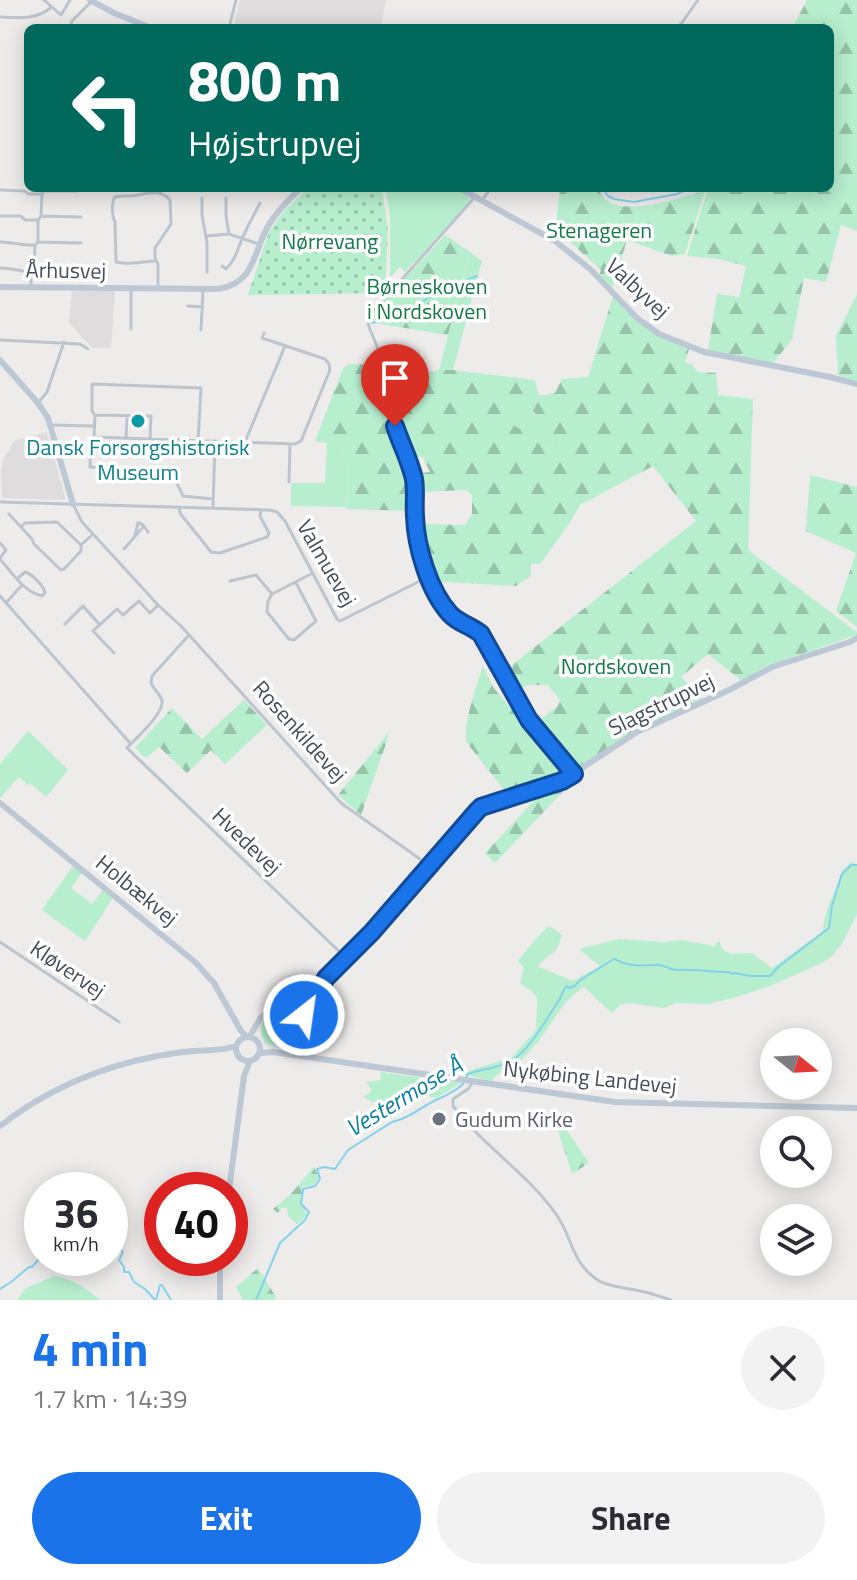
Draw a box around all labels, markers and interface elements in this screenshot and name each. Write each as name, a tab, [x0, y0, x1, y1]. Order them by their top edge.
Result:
text: 800 m	[188, 38, 341, 123]
icon: left	[56, 56, 160, 160]
text: Højstrupvej	[188, 115, 362, 170]
park label: Stenageren	[546, 213, 652, 247]
park label: Nørrevang	[282, 224, 378, 258]
street label: Valbyvej	[598, 249, 678, 327]
street label: Århusvej	[25, 252, 107, 288]
park label: Børneskoven i Nordskoven	[367, 269, 487, 328]
pin	[361, 344, 429, 426]
icon: arrive	[373, 356, 417, 400]
marker: Dansk Forsorgshistorisk Museum	[129, 412, 147, 430]
place label: Dansk Forsorgshistorisk Museum	[26, 430, 250, 489]
street label: Valmuevej	[288, 513, 366, 613]
park label: Nordskoven	[561, 649, 671, 683]
street label: Slagstrupvej	[602, 664, 720, 744]
street label: Rosenkildevej	[245, 672, 355, 790]
street label: Hvedevej	[205, 799, 289, 883]
street label: Holbækvej	[88, 846, 186, 934]
street label: Kløvervej	[23, 931, 113, 1007]
position arrow	[262, 973, 346, 1057]
north arrow	[760, 1028, 832, 1100]
map controls	[760, 1028, 832, 1276]
water label: Vestermose Å	[338, 1047, 469, 1145]
street label: Nykøbing Landevej	[502, 1051, 678, 1103]
place label: Gudum Kirke	[455, 1102, 573, 1136]
marker: Gudum Kirke	[430, 1110, 448, 1128]
button: search	[760, 1116, 832, 1188]
speed limit sign: 40	[144, 1172, 248, 1276]
text: 36	[54, 1183, 98, 1244]
button: layers	[760, 1204, 832, 1276]
text: km/h	[53, 1228, 99, 1259]
text: 4 min	[32, 1312, 149, 1385]
button: close	[741, 1326, 825, 1410]
text: 1.7 km · 14:39	[32, 1379, 188, 1418]
button: Exit	[32, 1472, 421, 1564]
button: Share	[437, 1472, 825, 1564]

